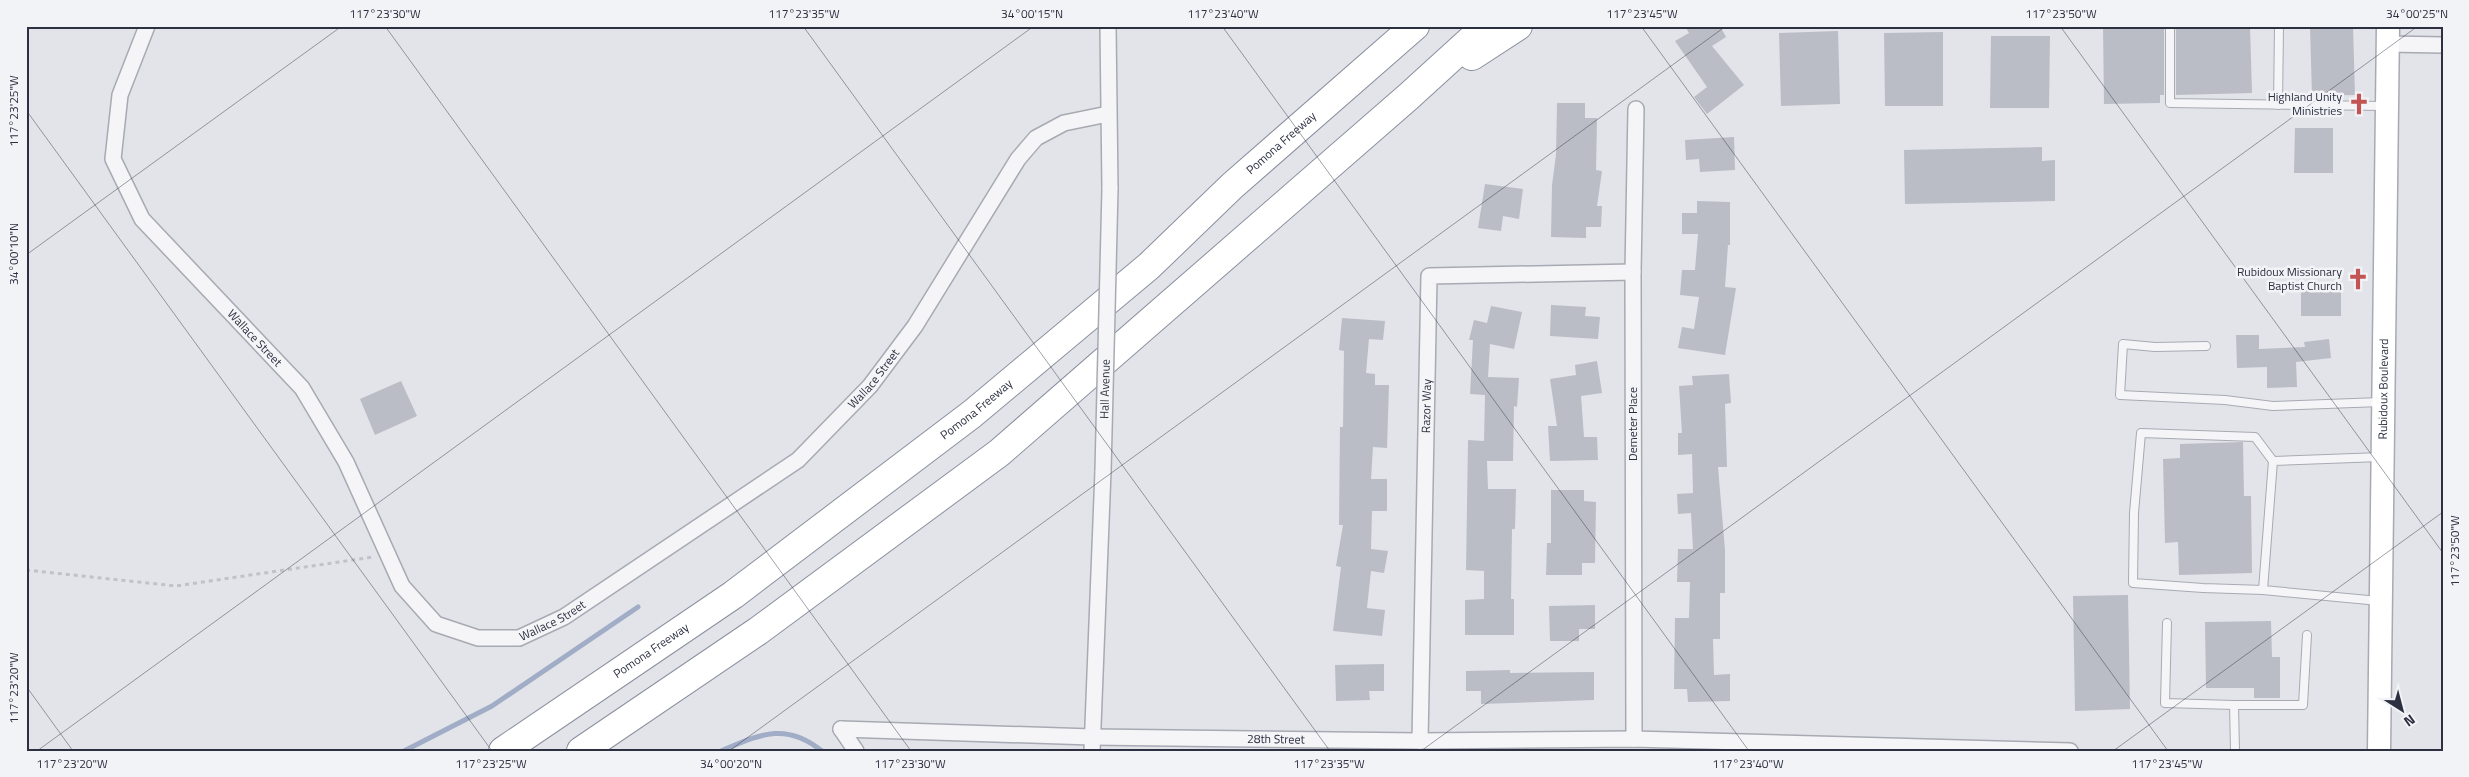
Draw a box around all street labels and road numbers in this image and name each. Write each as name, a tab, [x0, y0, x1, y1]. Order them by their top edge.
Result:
street label: Pomona Freeway	[1241, 106, 1320, 179]
street label: Wallace Street	[223, 305, 288, 371]
street label: Rubidoux Boulevard	[2373, 339, 2393, 440]
street label: Wallace Street	[843, 344, 904, 413]
street label: Hall Avenue	[1094, 359, 1115, 419]
street label: Pomona Freeway	[936, 374, 1016, 444]
street label: Razor Way	[1416, 379, 1436, 433]
street label: Demeter Place	[1623, 387, 1642, 461]
street label: Wallace Street	[516, 595, 590, 646]
street label: Pomona Freeway	[609, 617, 693, 683]
street label: 28th Street	[1247, 729, 1306, 749]

